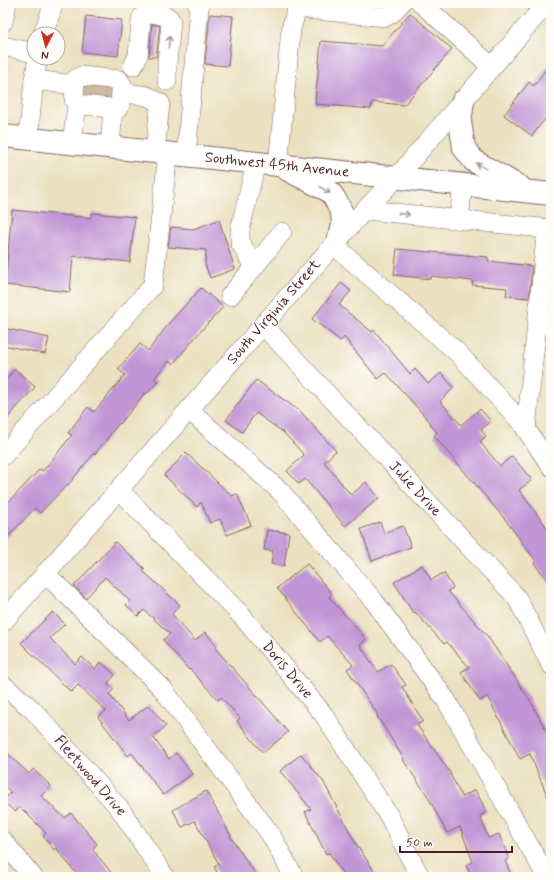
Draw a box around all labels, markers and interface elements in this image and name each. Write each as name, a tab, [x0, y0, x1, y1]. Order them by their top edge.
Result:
north arrow	[26, 26, 66, 66]
one-way arrow	[165, 36, 173, 49]
text: N	[41, 48, 49, 62]
street label: Southwest 45th Avenue	[204, 147, 350, 183]
one-way arrow	[475, 161, 487, 169]
one-way arrow	[319, 186, 330, 194]
one-way arrow	[397, 210, 410, 217]
street label: South Virginia Street	[223, 255, 326, 369]
street label: Julie Drive	[384, 457, 446, 521]
street label: Doris Drive	[257, 637, 317, 703]
street label: Fleetwood Drive	[49, 731, 131, 821]
scale bar	[400, 828, 512, 854]
text: 50 m	[406, 835, 433, 851]

